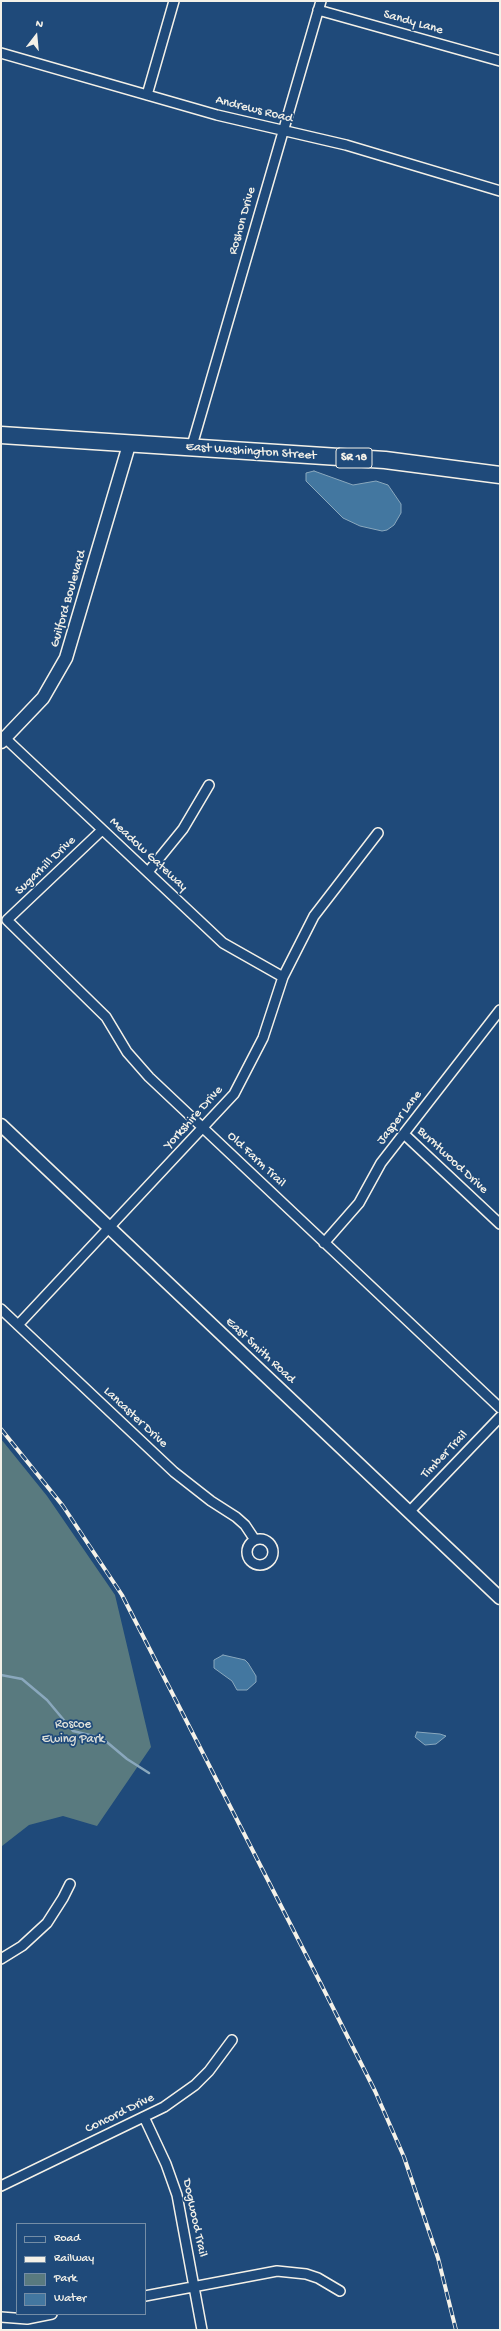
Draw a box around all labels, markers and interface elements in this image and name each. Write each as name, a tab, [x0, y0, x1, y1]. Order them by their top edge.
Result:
street label: Sandy Lane	[381, 7, 445, 39]
north arrow	[16, 16, 56, 56]
text: N	[34, 18, 44, 31]
street label: Andrews Road	[214, 93, 294, 127]
street label: Roshon Drive	[226, 185, 260, 257]
street label: East Washington Street	[185, 440, 317, 464]
road number: SR 18	[336, 448, 372, 468]
street label: Guilford Boulevard	[48, 549, 90, 649]
street label: Meadow Gateway	[106, 815, 190, 895]
street label: Sugarhill Drive	[12, 833, 80, 899]
street label: Yorkshire Drive	[161, 1083, 227, 1153]
street label: Jasper Lane	[374, 1088, 426, 1148]
street label: Burntwood Drive	[413, 1124, 491, 1198]
street label: Old Farm Trail	[223, 1129, 289, 1191]
street label: East Smith Road	[222, 1314, 298, 1388]
street label: Lancaster Drive	[99, 1384, 171, 1452]
street label: Timber Trail	[418, 1428, 472, 1482]
park label: Roscoe Ewing Park	[42, 1717, 104, 1748]
street label: Concord Drive	[83, 2091, 157, 2137]
street label: Dogwood Trail	[178, 2178, 210, 2258]
legend	[16, 2223, 146, 2315]
text: Road	[54, 2232, 80, 2246]
text: Railway	[54, 2252, 94, 2266]
text: Park	[54, 2272, 77, 2286]
text: Water	[54, 2292, 86, 2306]

